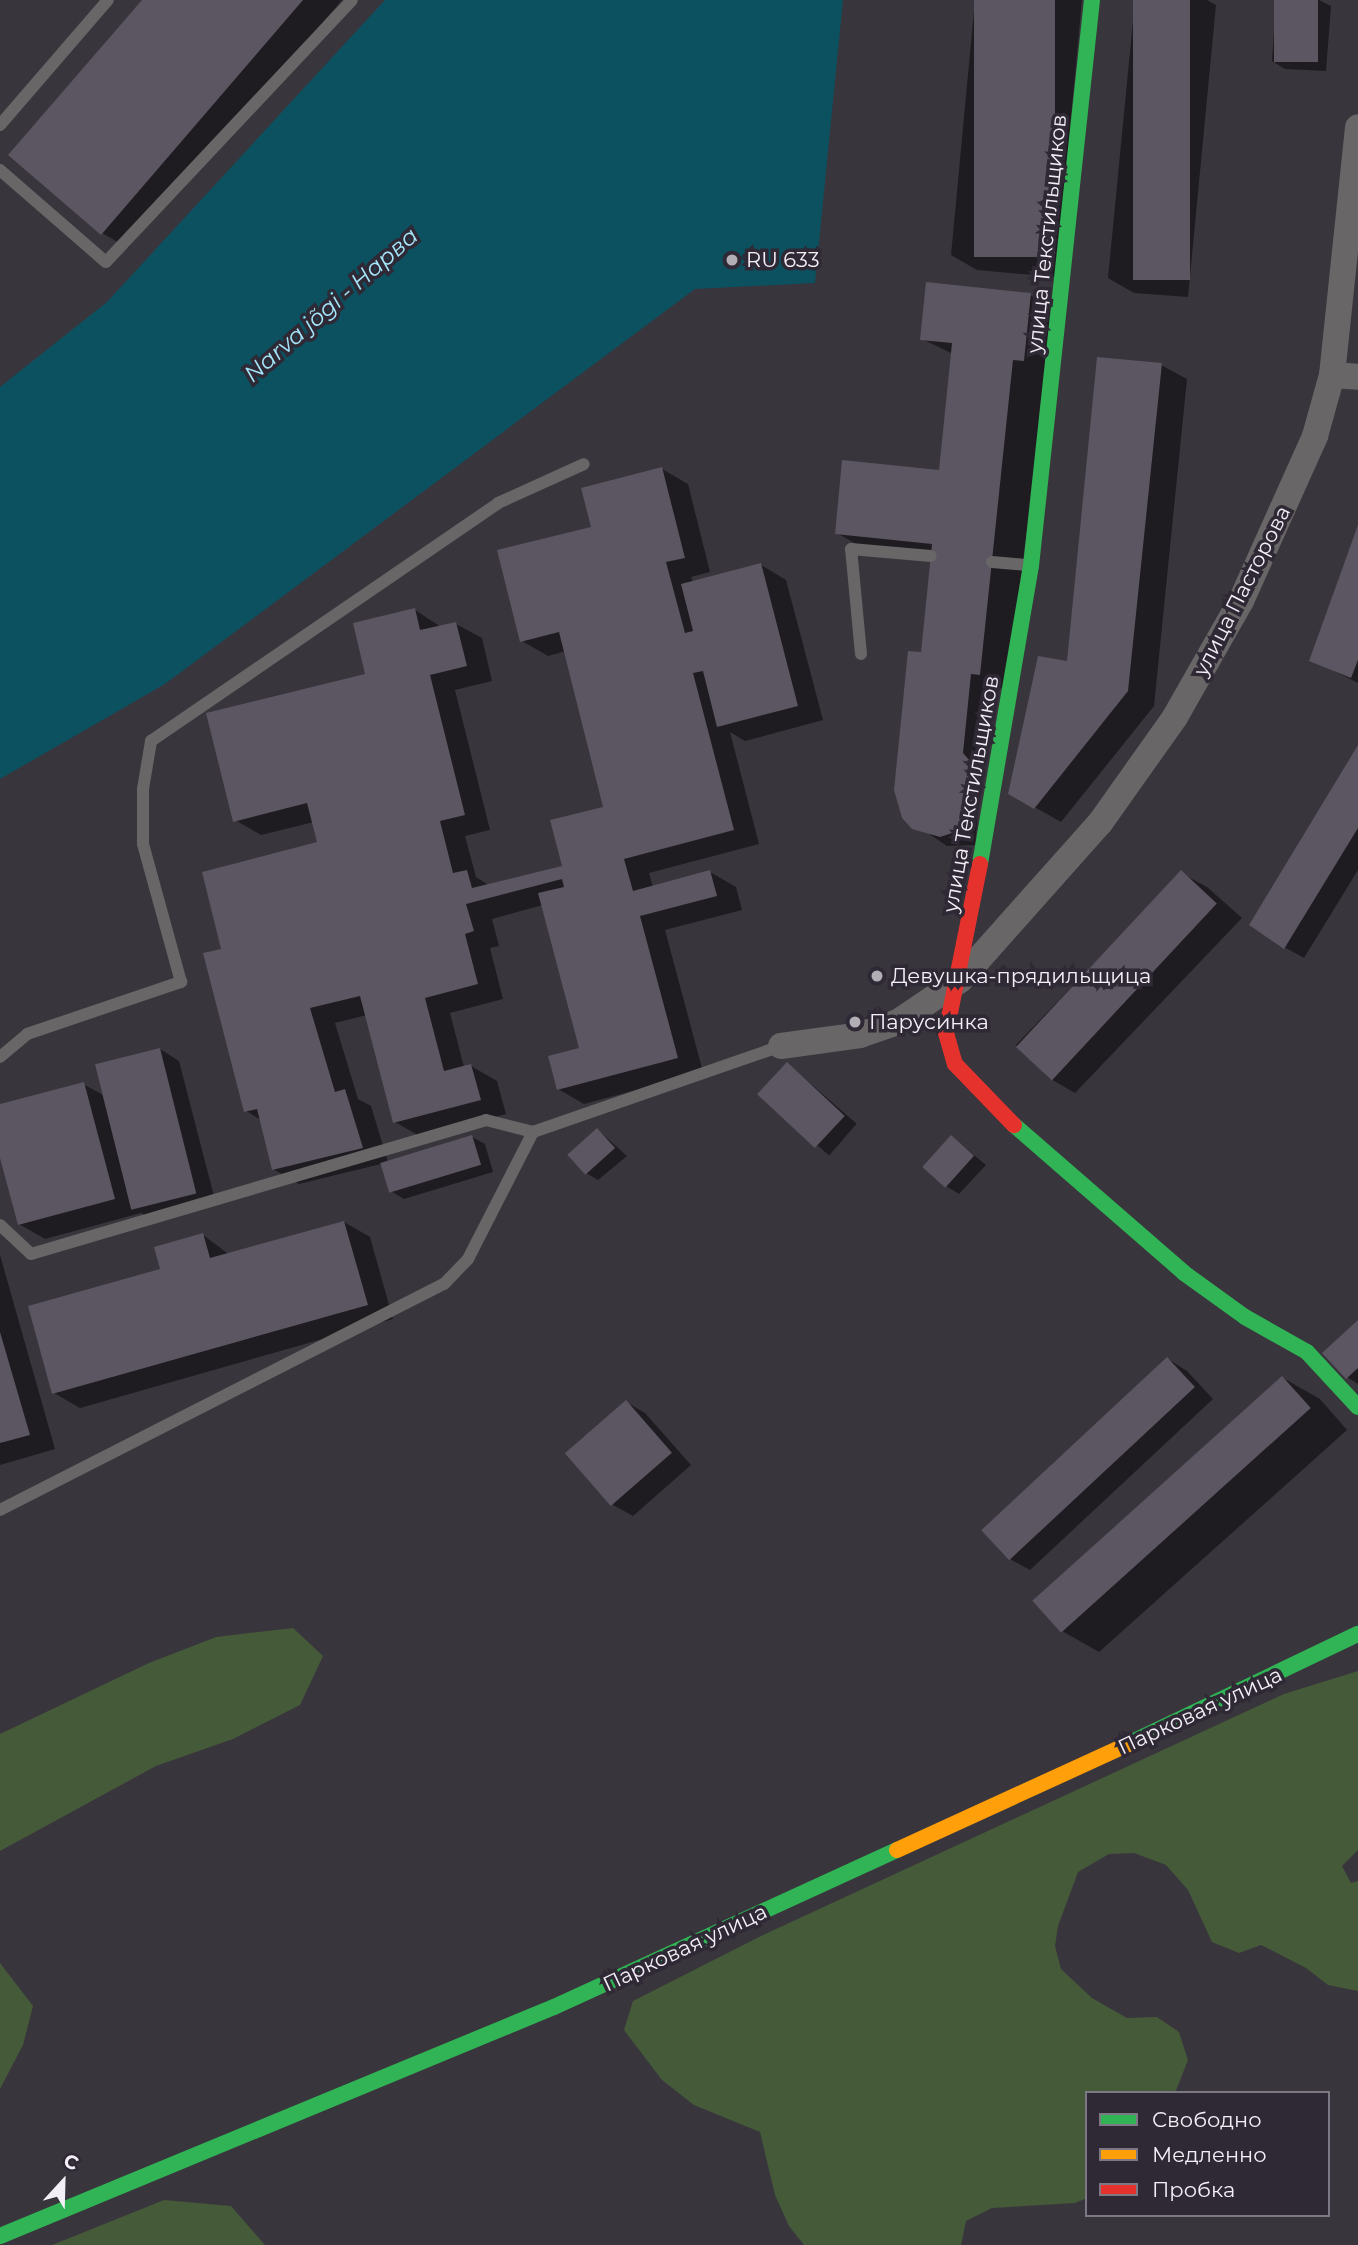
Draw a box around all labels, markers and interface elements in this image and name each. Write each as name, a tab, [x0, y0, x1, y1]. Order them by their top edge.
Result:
street label: улица Текстильщиков	[1022, 113, 1072, 355]
water label: Narva jõgi - Нарва	[238, 222, 424, 388]
place label: RU 633	[746, 247, 820, 273]
marker: RU 633	[724, 252, 740, 268]
street label: улица Пасторова	[1188, 502, 1296, 680]
street label: улица Текстильщиков	[938, 674, 1004, 914]
place label: Девушка-прядильщица	[891, 963, 1151, 989]
marker: Девушка-прядильщица	[869, 968, 885, 984]
place label: Парусинка	[869, 1009, 989, 1035]
marker: Парусинка	[847, 1014, 863, 1030]
street label: Парковая улица	[1114, 1662, 1286, 1760]
street label: Парковая улица	[599, 1899, 771, 1997]
legend	[1085, 2091, 1330, 2217]
text: Свободно	[1152, 2107, 1262, 2132]
text: Медленно	[1152, 2142, 1267, 2167]
north arrow	[28, 2147, 98, 2217]
text: С	[60, 2149, 82, 2175]
text: Пробка	[1152, 2177, 1235, 2202]

